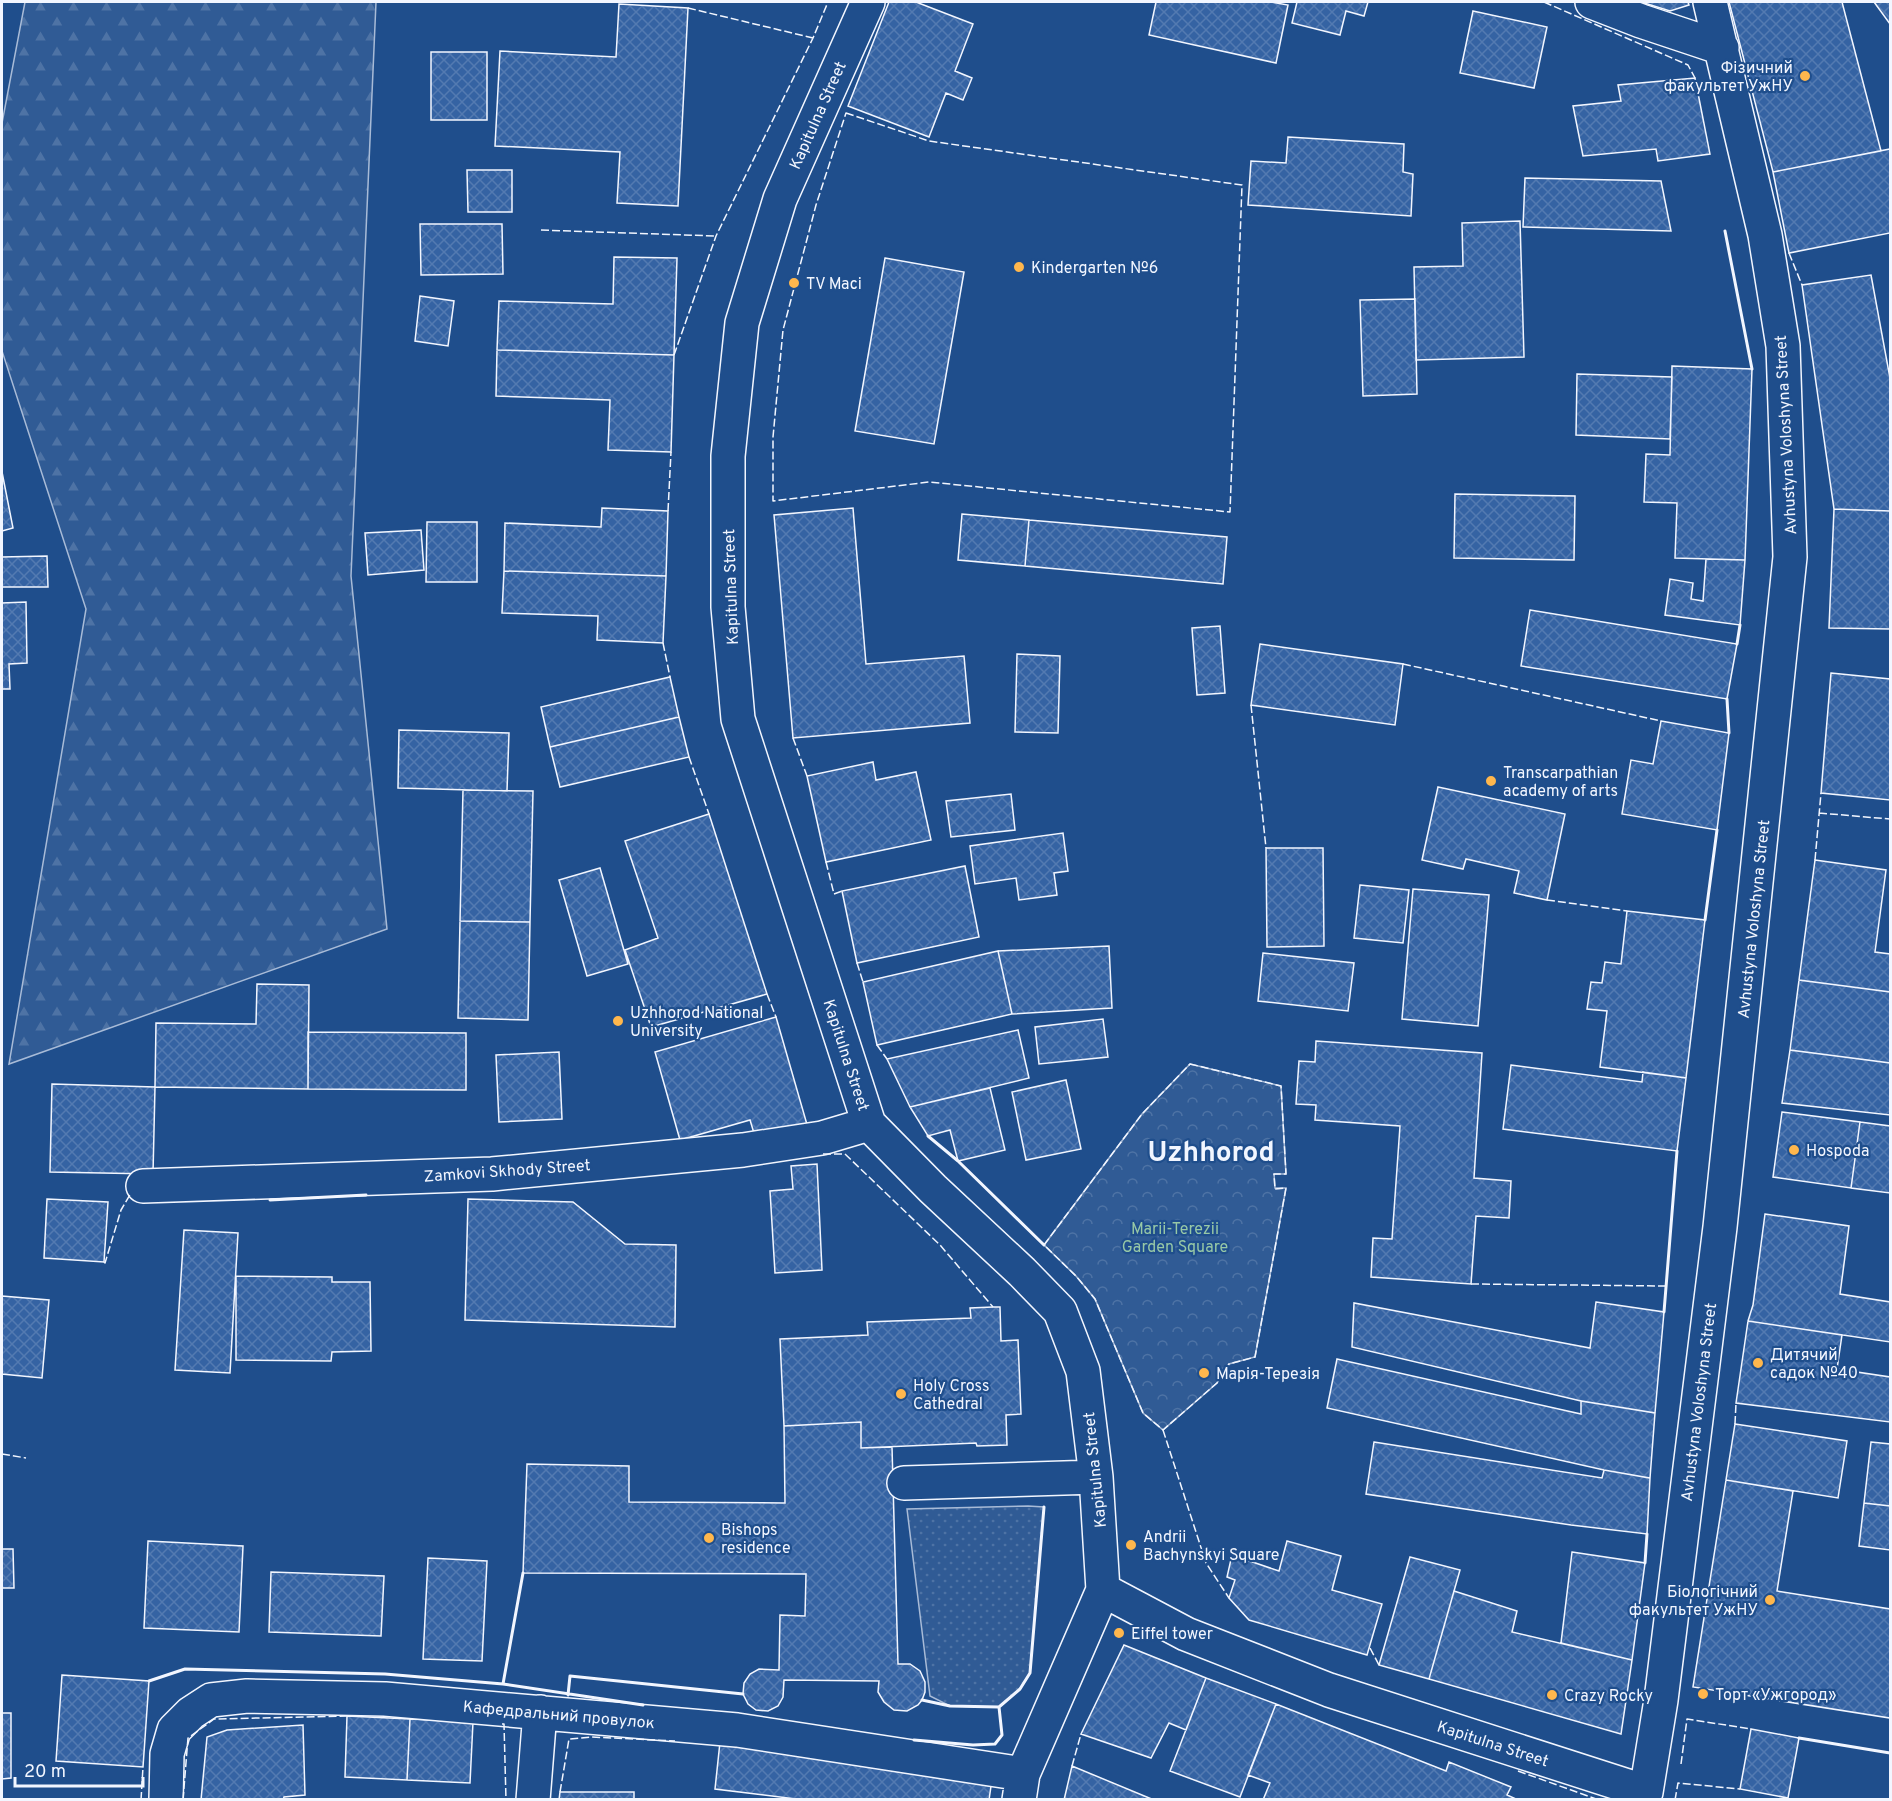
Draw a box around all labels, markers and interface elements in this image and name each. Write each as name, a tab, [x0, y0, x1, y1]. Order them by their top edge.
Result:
street label: Kapitulna Street	[786, 59, 852, 173]
place label: Фізичний факультет УжНУ	[1664, 59, 1793, 97]
marker: Фізичний факультет УжНУ	[1798, 69, 1812, 83]
place label: Kindergarten №6	[1031, 259, 1158, 279]
marker: Kindergarten №6	[1012, 260, 1026, 274]
place label: TV Maci	[806, 275, 862, 295]
marker: TV Maci	[787, 276, 801, 290]
street label: Avhustyna Voloshyna Street	[1772, 335, 1802, 535]
street label: Kapitulna Street	[720, 529, 744, 645]
place label: Transcarpathian academy of arts	[1503, 764, 1618, 802]
marker: Transcarpathian academy of arts	[1484, 774, 1498, 788]
street label: Avhustyna Voloshyna Street	[1735, 819, 1775, 1020]
street label: Kapitulna Street	[818, 997, 873, 1114]
place label: Uzhhorod National University	[630, 1004, 763, 1042]
marker: Uzhhorod National University	[611, 1014, 625, 1028]
district label: Uzhhorod	[1147, 1136, 1275, 1172]
place label: Hospoda	[1806, 1142, 1869, 1162]
marker: Hospoda	[1787, 1143, 1801, 1157]
street label: Zamkovi Skhody Street	[423, 1156, 591, 1188]
park label: Marii-Terezii Garden Square	[1122, 1220, 1228, 1258]
street label: Avhustyna Voloshyna Street	[1678, 1302, 1722, 1503]
place label: Дитячий садок №40	[1770, 1346, 1858, 1384]
marker: Дитячий садок №40	[1751, 1356, 1765, 1370]
place label: Марія-Терезія	[1216, 1365, 1320, 1385]
marker: Марія-Терезія	[1197, 1366, 1211, 1380]
place label: Holy Cross Cathedral	[913, 1377, 990, 1415]
marker: Holy Cross Cathedral	[894, 1387, 908, 1401]
street label: Kapitulna Street	[1080, 1411, 1112, 1529]
place label: Bishops residence	[721, 1521, 791, 1559]
place label: Andrii Bachynskyi Square	[1143, 1528, 1279, 1566]
marker: Bishops residence	[702, 1531, 716, 1545]
marker: Andrii Bachynskyi Square	[1124, 1538, 1138, 1552]
place label: Біологічний факультет УжНУ	[1629, 1583, 1758, 1621]
marker: Біологічний факультет УжНУ	[1763, 1593, 1777, 1607]
place label: Eiffel tower	[1131, 1625, 1213, 1645]
marker: Eiffel tower	[1112, 1626, 1126, 1640]
place label: Торт «Ужгород»	[1715, 1686, 1836, 1706]
place label: Crazy Rocky	[1564, 1687, 1653, 1707]
marker: Торт «Ужгород»	[1696, 1687, 1710, 1701]
marker: Crazy Rocky	[1545, 1688, 1559, 1702]
street label: Кафедральний провулок	[462, 1698, 656, 1734]
street label: Kapitulna Street	[1434, 1717, 1551, 1772]
scale bar	[15, 1750, 142, 1788]
text: 20 m	[24, 1761, 66, 1784]

